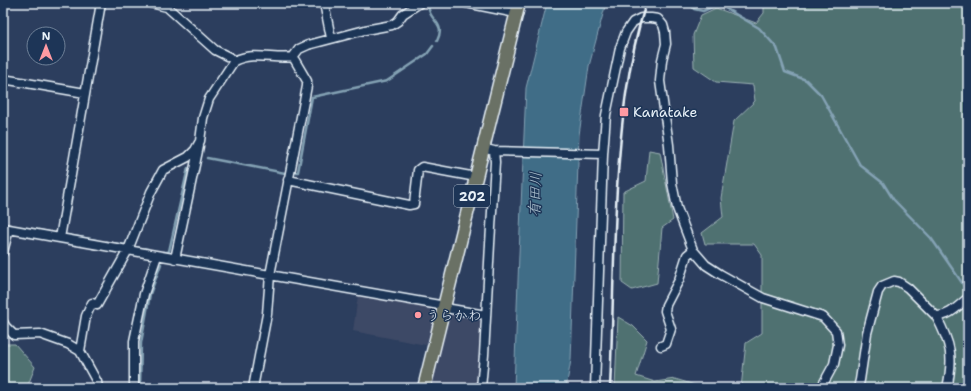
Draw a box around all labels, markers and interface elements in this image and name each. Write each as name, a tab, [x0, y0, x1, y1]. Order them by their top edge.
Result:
north arrow	[26, 26, 66, 66]
text: N	[42, 29, 51, 44]
place label: Kanatake	[633, 103, 697, 121]
marker: Kanatake	[618, 106, 630, 118]
water label: 有田川	[524, 171, 546, 217]
road number: 202	[454, 185, 490, 207]
place label: うらかわ	[426, 306, 482, 324]
marker: うらかわ	[413, 310, 423, 320]

